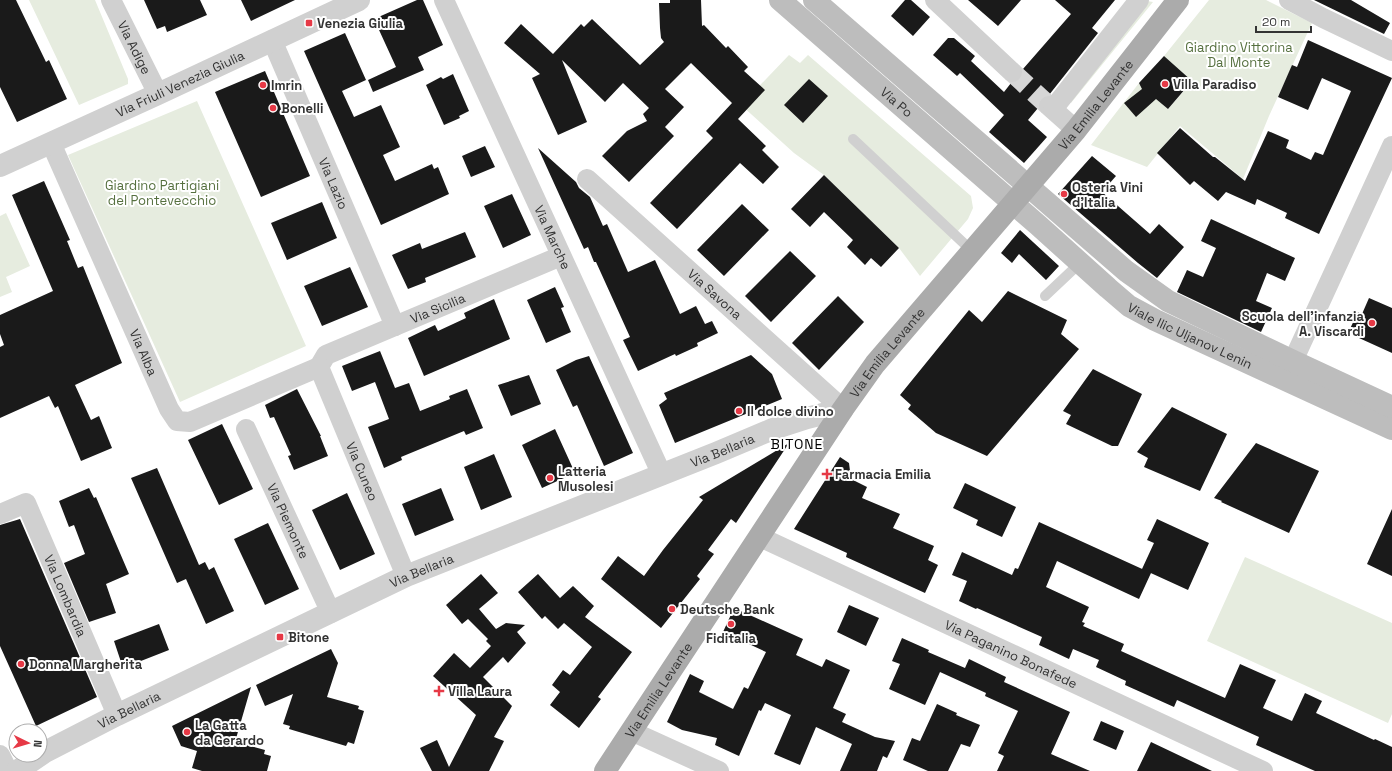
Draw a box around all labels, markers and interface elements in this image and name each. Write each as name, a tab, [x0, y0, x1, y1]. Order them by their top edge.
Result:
scale bar	[1256, 8, 1311, 34]
text: 20 m	[1262, 14, 1290, 30]
place label: Venezia Giulia	[317, 15, 404, 32]
street label: Via Adige	[114, 18, 155, 77]
marker: Venezia Giulia	[304, 18, 314, 28]
park label: Giardino Vittorina Dal Monte	[1185, 39, 1293, 71]
street label: Via Friuli Venezia Giulia	[113, 46, 247, 121]
street label: Via Emilia Levante	[1054, 56, 1137, 153]
place label: Villa Paradiso	[1173, 76, 1256, 93]
place label: Imrin	[271, 77, 302, 94]
marker: Villa Paradiso	[1160, 79, 1170, 89]
marker: Imrin	[258, 80, 268, 90]
street label: Via Po	[877, 83, 917, 121]
place label: Bonelli	[281, 100, 323, 117]
marker: Bonelli	[268, 103, 278, 113]
street label: Via Lazio	[315, 155, 352, 212]
park label: Giardino Partigiani del Pontevecchio	[105, 177, 219, 209]
place label: Osteria Vini d'Italia	[1072, 179, 1143, 211]
marker: Osteria Vini d'Italia	[1059, 189, 1069, 199]
street label: Via Marche	[531, 202, 575, 272]
street label: Via Savona	[684, 265, 746, 323]
street label: Via Sicilia	[408, 289, 468, 327]
street label: Viale Ilic Uljanov Lenin	[1125, 298, 1255, 372]
street label: Via Emilia Levante	[845, 304, 928, 401]
place label: Scuola dell'infanzia A. Viscardi	[1242, 308, 1364, 340]
marker: Scuola dell'infanzia A. Viscardi	[1367, 318, 1377, 328]
street label: Via Alba	[126, 326, 162, 379]
place label: Il dolce divino	[747, 403, 834, 420]
marker: Il dolce divino	[734, 406, 744, 416]
street label: Via Bellaria	[688, 429, 757, 471]
district label: BITONE	[770, 435, 824, 453]
street label: Via Cuneo	[343, 439, 382, 503]
place label: Latteria Musolesi	[558, 463, 613, 495]
place label: Farmacia Emilia	[835, 466, 932, 483]
marker: Farmacia Emilia	[822, 469, 832, 479]
marker: Latteria Musolesi	[545, 473, 555, 483]
street label: Via Piemonte	[264, 480, 313, 561]
street label: Via Bellaria	[387, 549, 456, 591]
street label: Via Lombardia	[41, 552, 91, 640]
place label: Deutsche Bank	[680, 601, 775, 618]
marker: Deutsche Bank	[667, 604, 677, 614]
street label: Via Paganino Bonafede	[942, 616, 1080, 692]
marker: Fiditalia	[726, 619, 736, 629]
place label: Bitone	[288, 629, 329, 646]
place label: Fiditalia	[706, 630, 756, 647]
marker: Bitone	[275, 632, 285, 642]
street label: Via Emilia Levante	[621, 639, 696, 741]
place label: Donna Margherita	[29, 656, 143, 673]
marker: Donna Margherita	[16, 659, 26, 669]
place label: Villa Laura	[448, 683, 513, 700]
marker: Villa Laura	[433, 685, 445, 697]
street label: Via Bellaria	[95, 687, 164, 732]
place label: La Gatta da Gerardo	[195, 717, 264, 749]
north arrow	[8, 723, 48, 763]
marker: La Gatta da Gerardo	[182, 727, 192, 737]
text: N	[31, 740, 45, 748]

